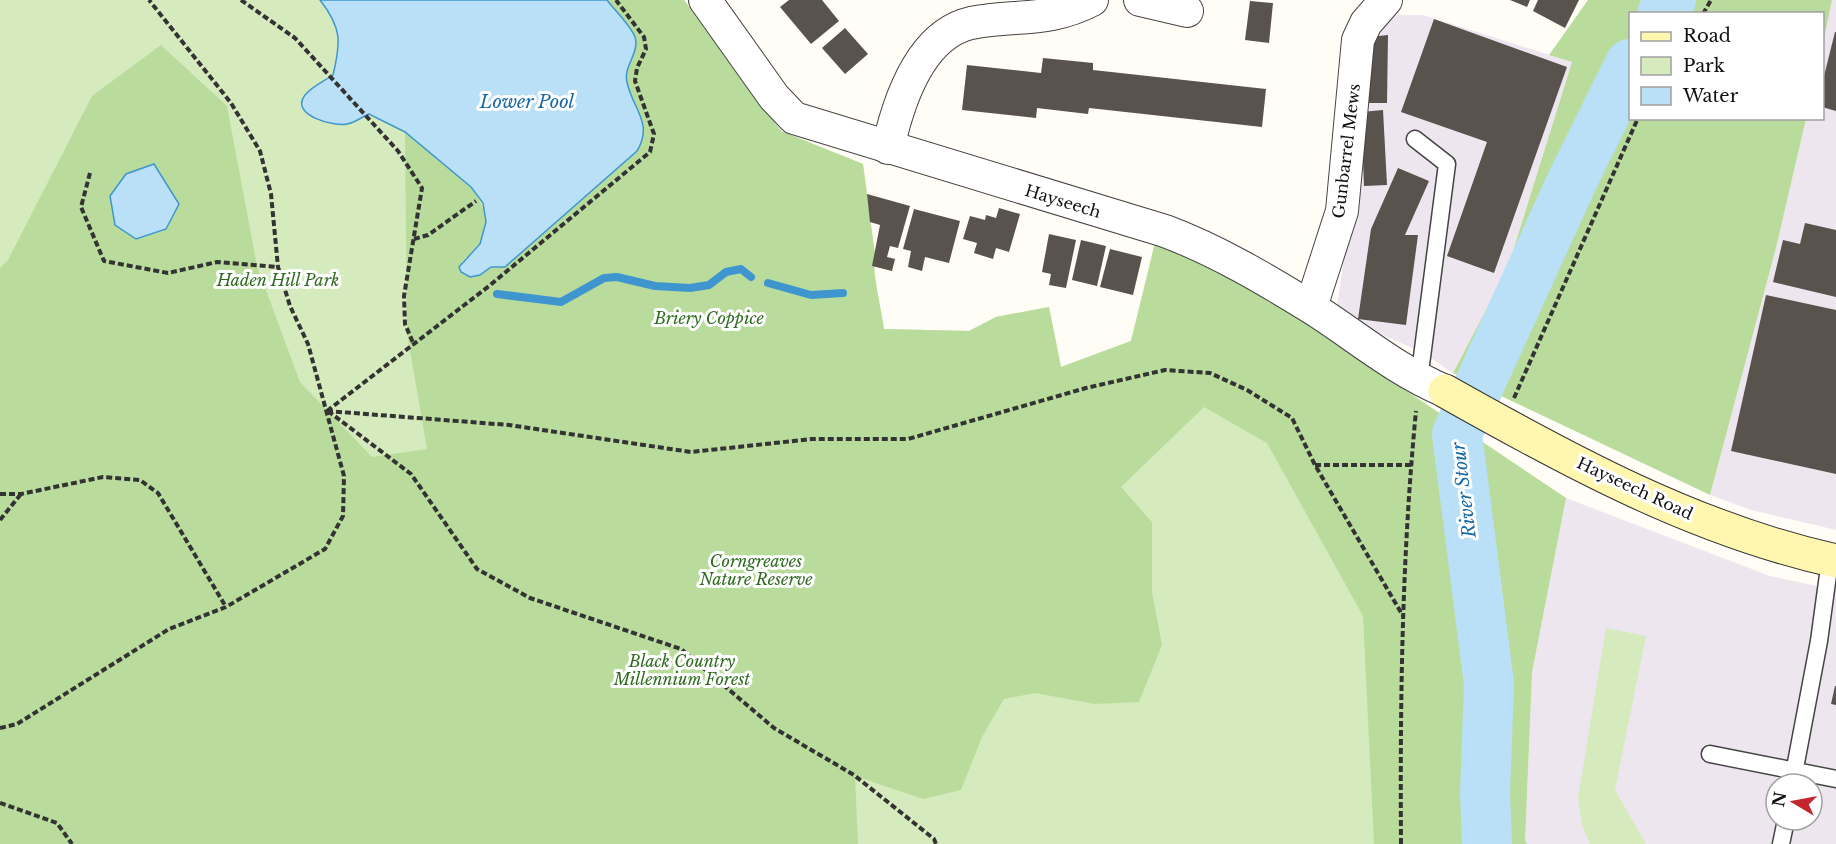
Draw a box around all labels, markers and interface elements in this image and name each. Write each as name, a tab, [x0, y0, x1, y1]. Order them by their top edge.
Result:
legend	[1629, 12, 1824, 120]
text: Road	[1683, 25, 1731, 47]
text: Park	[1683, 55, 1725, 77]
street label: Gunbarrel Mews	[1328, 82, 1364, 220]
text: Water	[1682, 85, 1739, 107]
water label: Lower Pool	[479, 91, 575, 113]
street label: Hayseech	[1023, 180, 1103, 222]
park label: Haden Hill Park	[216, 270, 339, 290]
park label: Briery Coppice	[653, 308, 764, 328]
water label: River Stour	[1447, 440, 1481, 540]
street label: Hayseech Road	[1574, 452, 1696, 524]
park label: Corngreaves Nature Reserve	[699, 551, 813, 589]
park label: Black Country Millennium Forest	[613, 651, 750, 689]
north arrow	[1764, 772, 1824, 832]
text: N	[1768, 790, 1790, 809]

